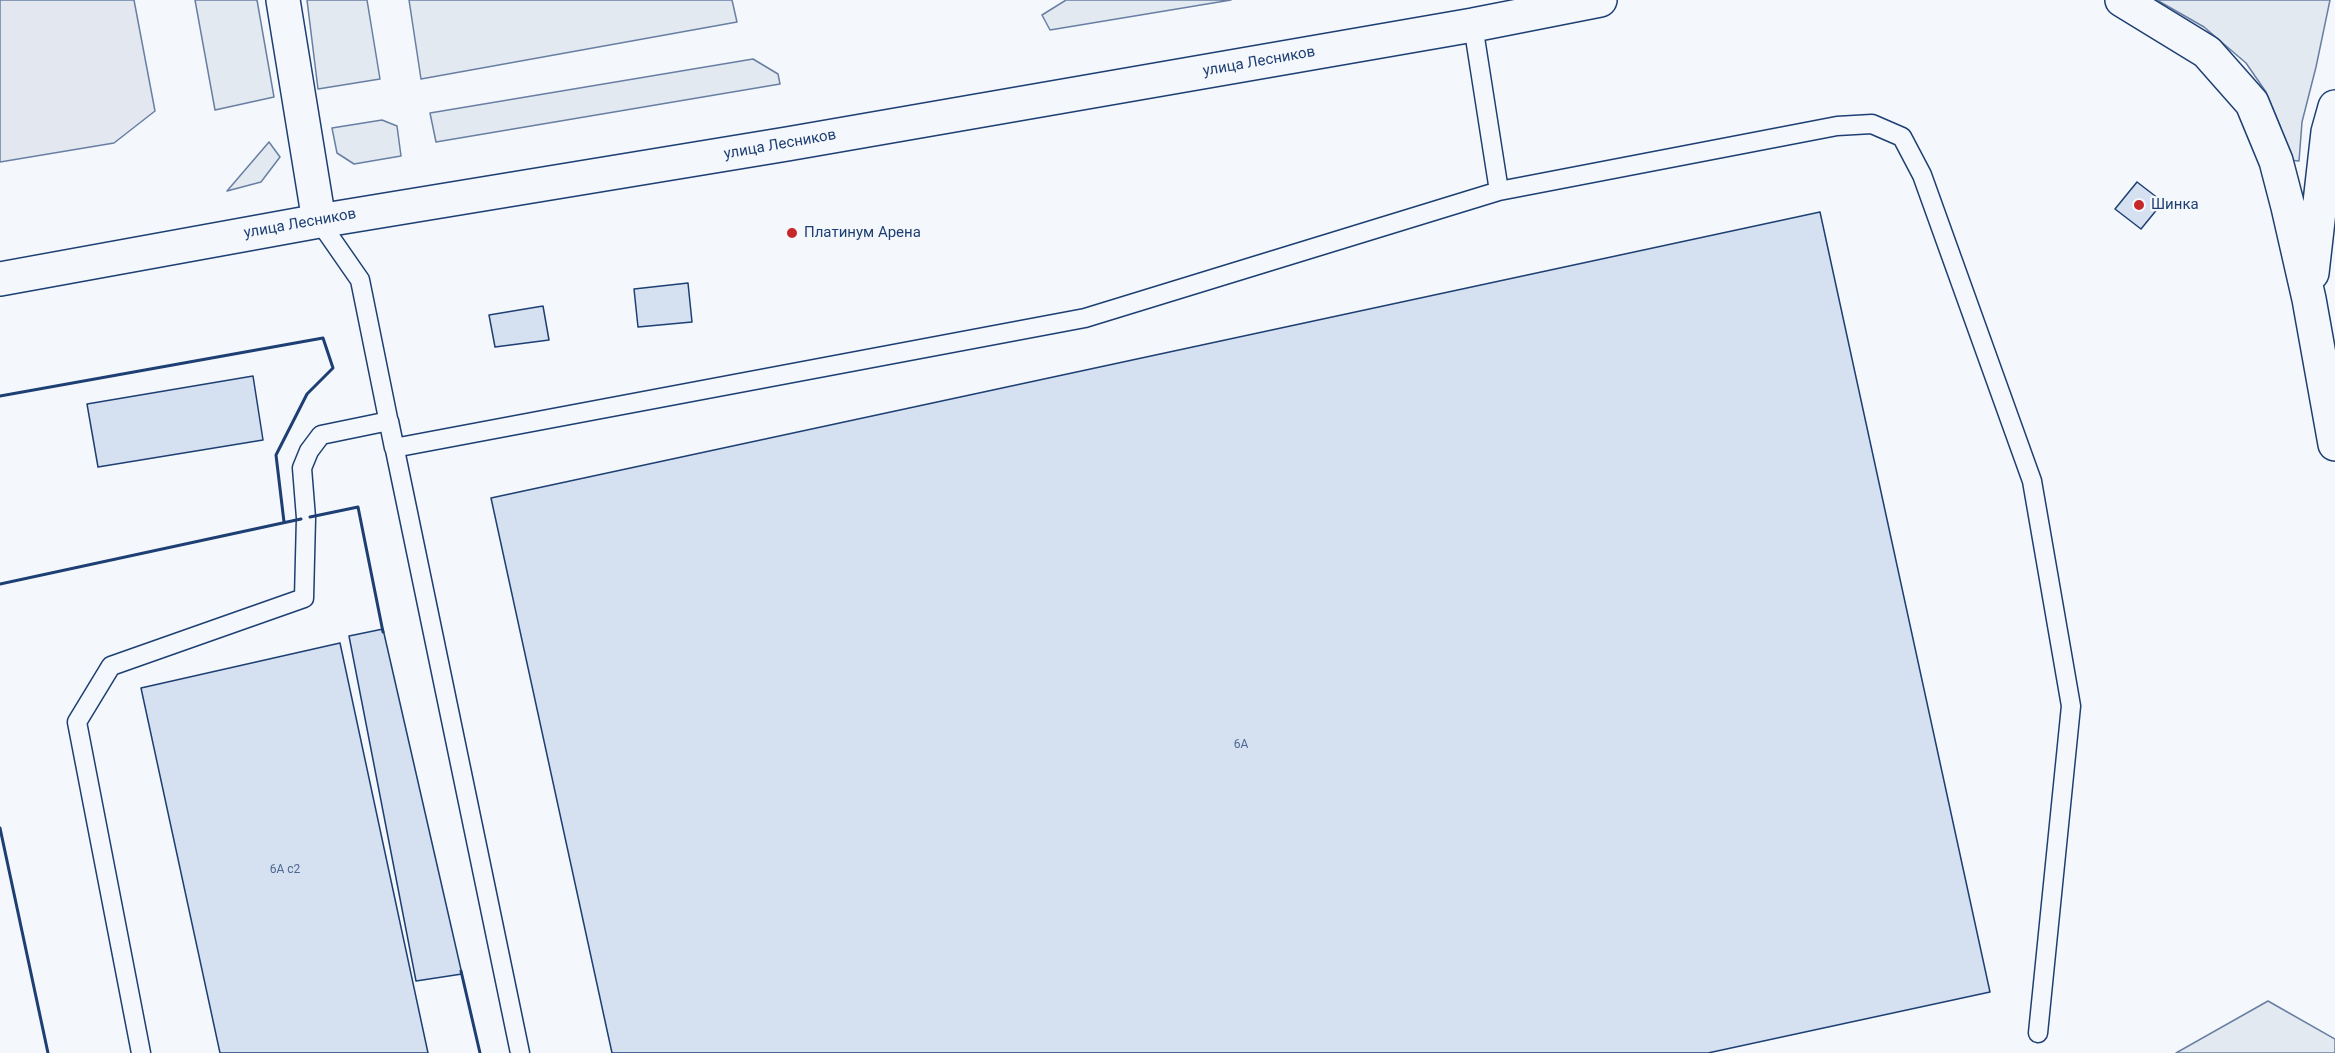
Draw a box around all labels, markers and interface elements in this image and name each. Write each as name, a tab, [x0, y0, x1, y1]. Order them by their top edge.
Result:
street label: улица Лесников	[1201, 43, 1317, 81]
street label: улица Лесников	[722, 126, 838, 164]
place label: Шинка	[2151, 196, 2199, 214]
marker: Шинка	[2132, 198, 2146, 212]
street label: улица Лесников	[242, 205, 358, 243]
place label: Платинум Арена	[804, 224, 921, 242]
marker: Платинум Арена	[785, 226, 799, 240]
house number: 6А	[1234, 738, 1248, 752]
house number: 6А с2	[270, 863, 300, 877]

